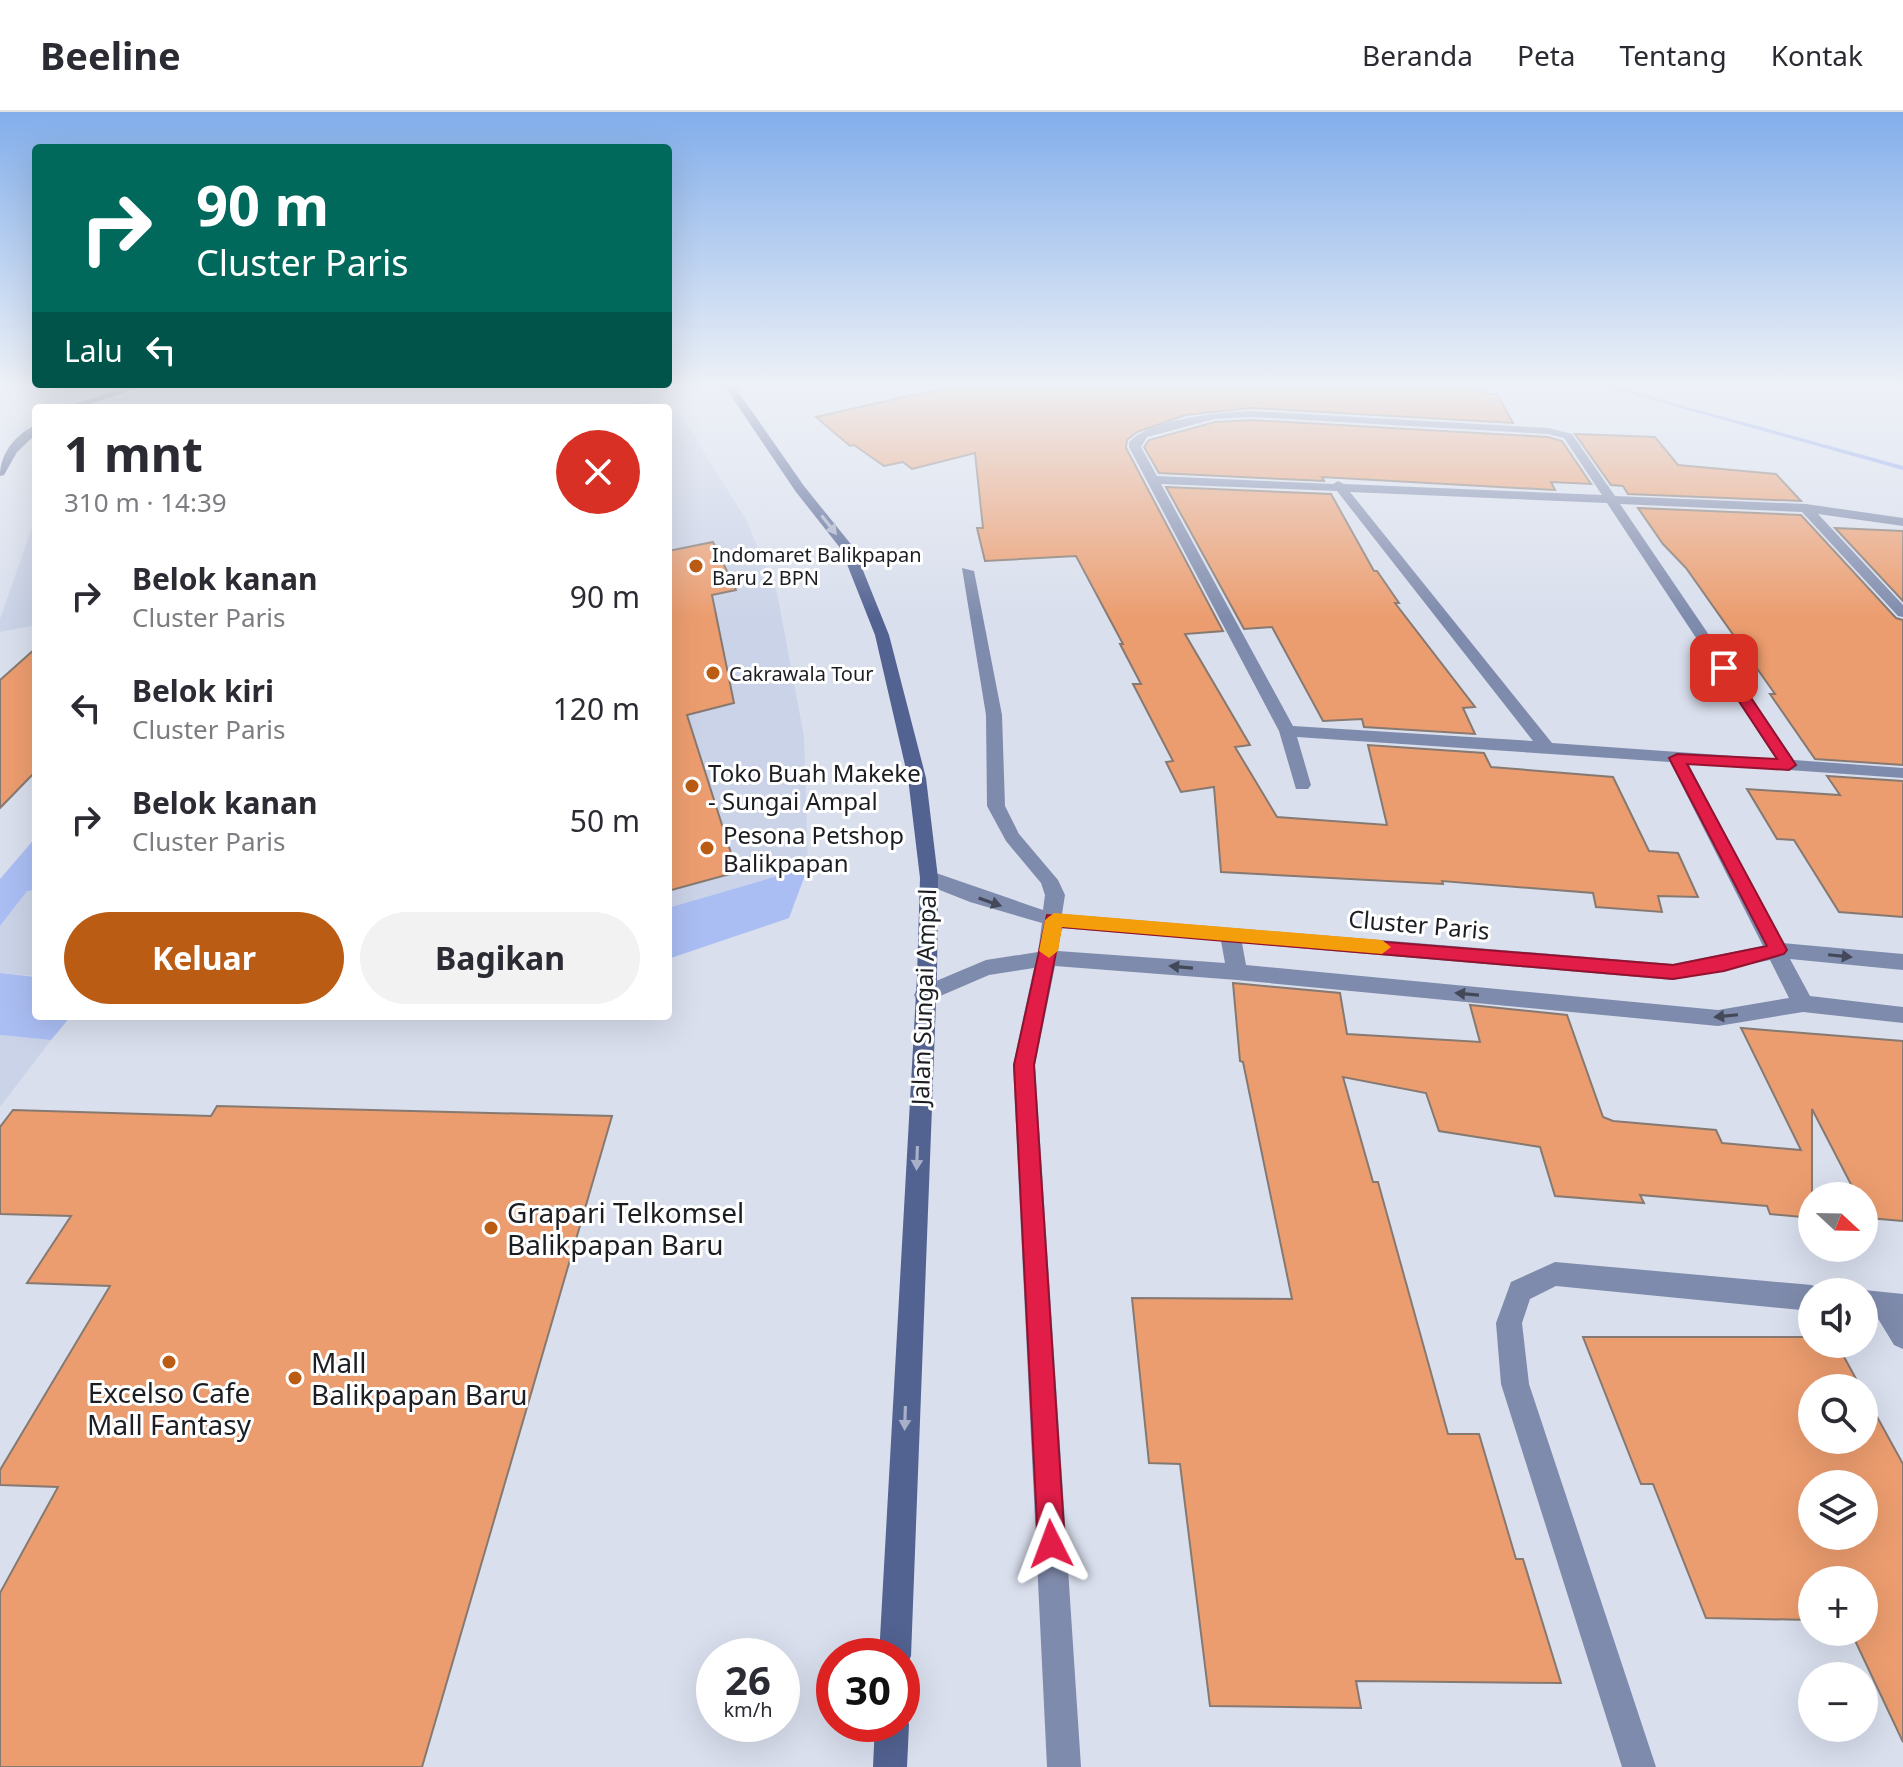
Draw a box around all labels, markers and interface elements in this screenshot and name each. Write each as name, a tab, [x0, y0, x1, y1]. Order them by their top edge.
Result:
text: Beeline	[40, 29, 181, 81]
text: Beranda	[1362, 36, 1473, 74]
text: Peta	[1517, 36, 1576, 74]
text: Tentang	[1620, 36, 1727, 74]
text: Kontak	[1771, 36, 1863, 74]
text: 90 m	[196, 166, 329, 242]
icon: right	[64, 176, 168, 280]
text: Cluster Paris	[196, 238, 408, 287]
icon: left	[139, 328, 183, 372]
text: Lalu	[64, 330, 123, 371]
text: 1 mnt	[64, 421, 203, 486]
button: close	[556, 430, 640, 514]
text: 310 m · 14:39	[64, 484, 227, 520]
one-way arrow	[820, 515, 837, 535]
place label: Indomaret Balikpapan Baru 2 BPN	[712, 541, 922, 591]
marker: Indomaret Balikpapan Baru 2 BPN	[687, 557, 705, 575]
text: Belok kanan	[132, 558, 318, 599]
icon: right	[64, 574, 108, 618]
text: 90 m	[570, 576, 640, 617]
text: Cluster Paris	[132, 599, 285, 635]
pin	[1690, 634, 1758, 702]
icon: arrive	[1702, 646, 1746, 690]
place label: Cakrawala Tour	[729, 660, 874, 687]
marker: Cakrawala Tour	[704, 664, 722, 682]
text: Belok kiri	[132, 670, 274, 711]
icon: left	[64, 686, 108, 730]
text: 120 m	[553, 688, 640, 729]
text: Cluster Paris	[132, 711, 285, 747]
place label: Toko Buah Makeke - Sungai Ampal	[708, 756, 921, 817]
marker: Toko Buah Makeke - Sungai Ampal	[683, 777, 701, 795]
text: Belok kanan	[132, 782, 318, 823]
icon: right	[64, 798, 108, 842]
text: 50 m	[570, 800, 640, 841]
place label: Pesona Petshop Balikpapan	[723, 818, 904, 879]
text: Cluster Paris	[132, 823, 285, 859]
marker: Pesona Petshop Balikpapan	[698, 839, 716, 857]
street label: Jalan Sungai Ampal	[903, 888, 943, 1108]
one-way arrow	[979, 896, 1003, 908]
street label: Cluster Paris	[1347, 901, 1491, 947]
button: Keluar	[64, 912, 344, 1004]
button: Bagikan	[360, 912, 640, 1004]
one-way arrow	[1828, 949, 1853, 962]
one-way arrow	[1168, 961, 1193, 974]
one-way arrow	[1454, 987, 1479, 1000]
one-way arrow	[1713, 1009, 1738, 1022]
one-way arrow	[910, 1146, 923, 1171]
north arrow	[1798, 1182, 1878, 1262]
map controls	[1798, 1182, 1878, 1742]
place label: Grapari Telkomsel Balikpapan Baru	[507, 1193, 744, 1263]
marker: Grapari Telkomsel Balikpapan Baru	[482, 1219, 500, 1237]
button: sound	[1798, 1278, 1878, 1358]
place label: Mall Balikpapan Baru	[311, 1343, 528, 1413]
marker: Excelso Cafe Mall Fantasy	[160, 1353, 178, 1371]
marker: Mall Balikpapan Baru	[286, 1369, 304, 1387]
place label: Excelso Cafe Mall Fantasy	[87, 1373, 252, 1443]
button: search	[1798, 1374, 1878, 1454]
one-way arrow	[899, 1406, 912, 1431]
button: layers	[1798, 1470, 1878, 1550]
position arrow	[1009, 1502, 1093, 1586]
button: +	[1798, 1566, 1878, 1646]
speed limit sign: 30	[816, 1638, 920, 1742]
text: 26	[725, 1652, 771, 1707]
button: −	[1798, 1662, 1878, 1742]
text: km/h	[723, 1696, 773, 1723]

